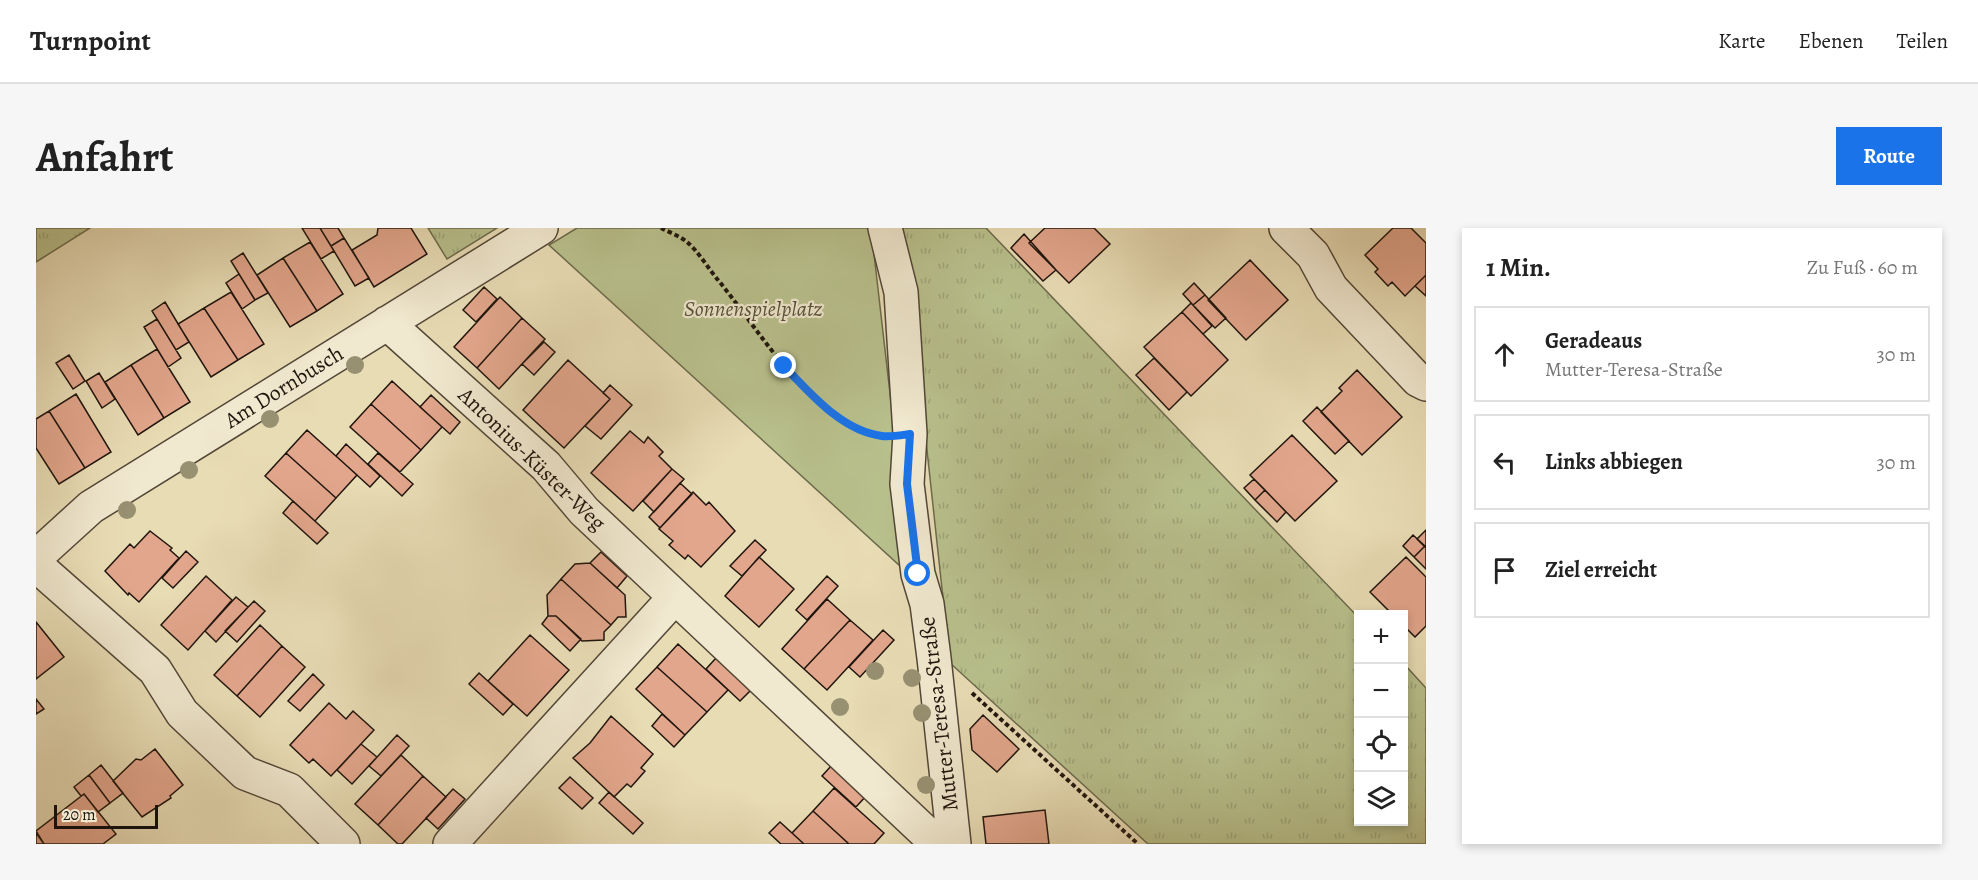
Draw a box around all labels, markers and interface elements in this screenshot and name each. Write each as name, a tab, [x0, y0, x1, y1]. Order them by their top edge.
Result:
text: Turnpoint	[30, 22, 151, 60]
text: Karte	[1718, 27, 1766, 55]
text: Ebenen	[1799, 27, 1863, 55]
text: Teilen	[1896, 27, 1948, 55]
button: Route	[1836, 127, 1942, 185]
text: Anfahrt	[36, 128, 173, 185]
text: 1 Min.	[1486, 250, 1551, 285]
text: Zu Fuß · 60 m	[1807, 254, 1918, 281]
park label: Sonnenspielplatz	[684, 294, 822, 324]
text: Geradeaus	[1545, 326, 1642, 356]
street label: Am Dornbusch	[218, 338, 349, 436]
icon: ahead	[1488, 338, 1521, 371]
text: 30 m	[1876, 341, 1916, 368]
route end	[770, 352, 796, 378]
text: Mutter-Teresa-Straße	[1545, 356, 1723, 383]
street label: Antonius-Küster-Weg	[451, 380, 612, 537]
icon: left	[1488, 446, 1521, 479]
text: Links abbiegen	[1545, 447, 1683, 477]
text: 30 m	[1876, 449, 1916, 476]
icon: arrive	[1488, 554, 1521, 587]
text: Ziel erreicht	[1545, 555, 1657, 585]
route start	[904, 560, 930, 586]
map controls	[1354, 610, 1408, 826]
button: +	[1354, 610, 1408, 664]
street label: Mutter-Teresa-Straße	[912, 615, 966, 813]
button: −	[1354, 664, 1408, 718]
button: locate	[1354, 718, 1408, 772]
button: layers	[1354, 772, 1408, 826]
scale bar	[54, 802, 158, 830]
text: 20 m	[63, 804, 96, 826]

